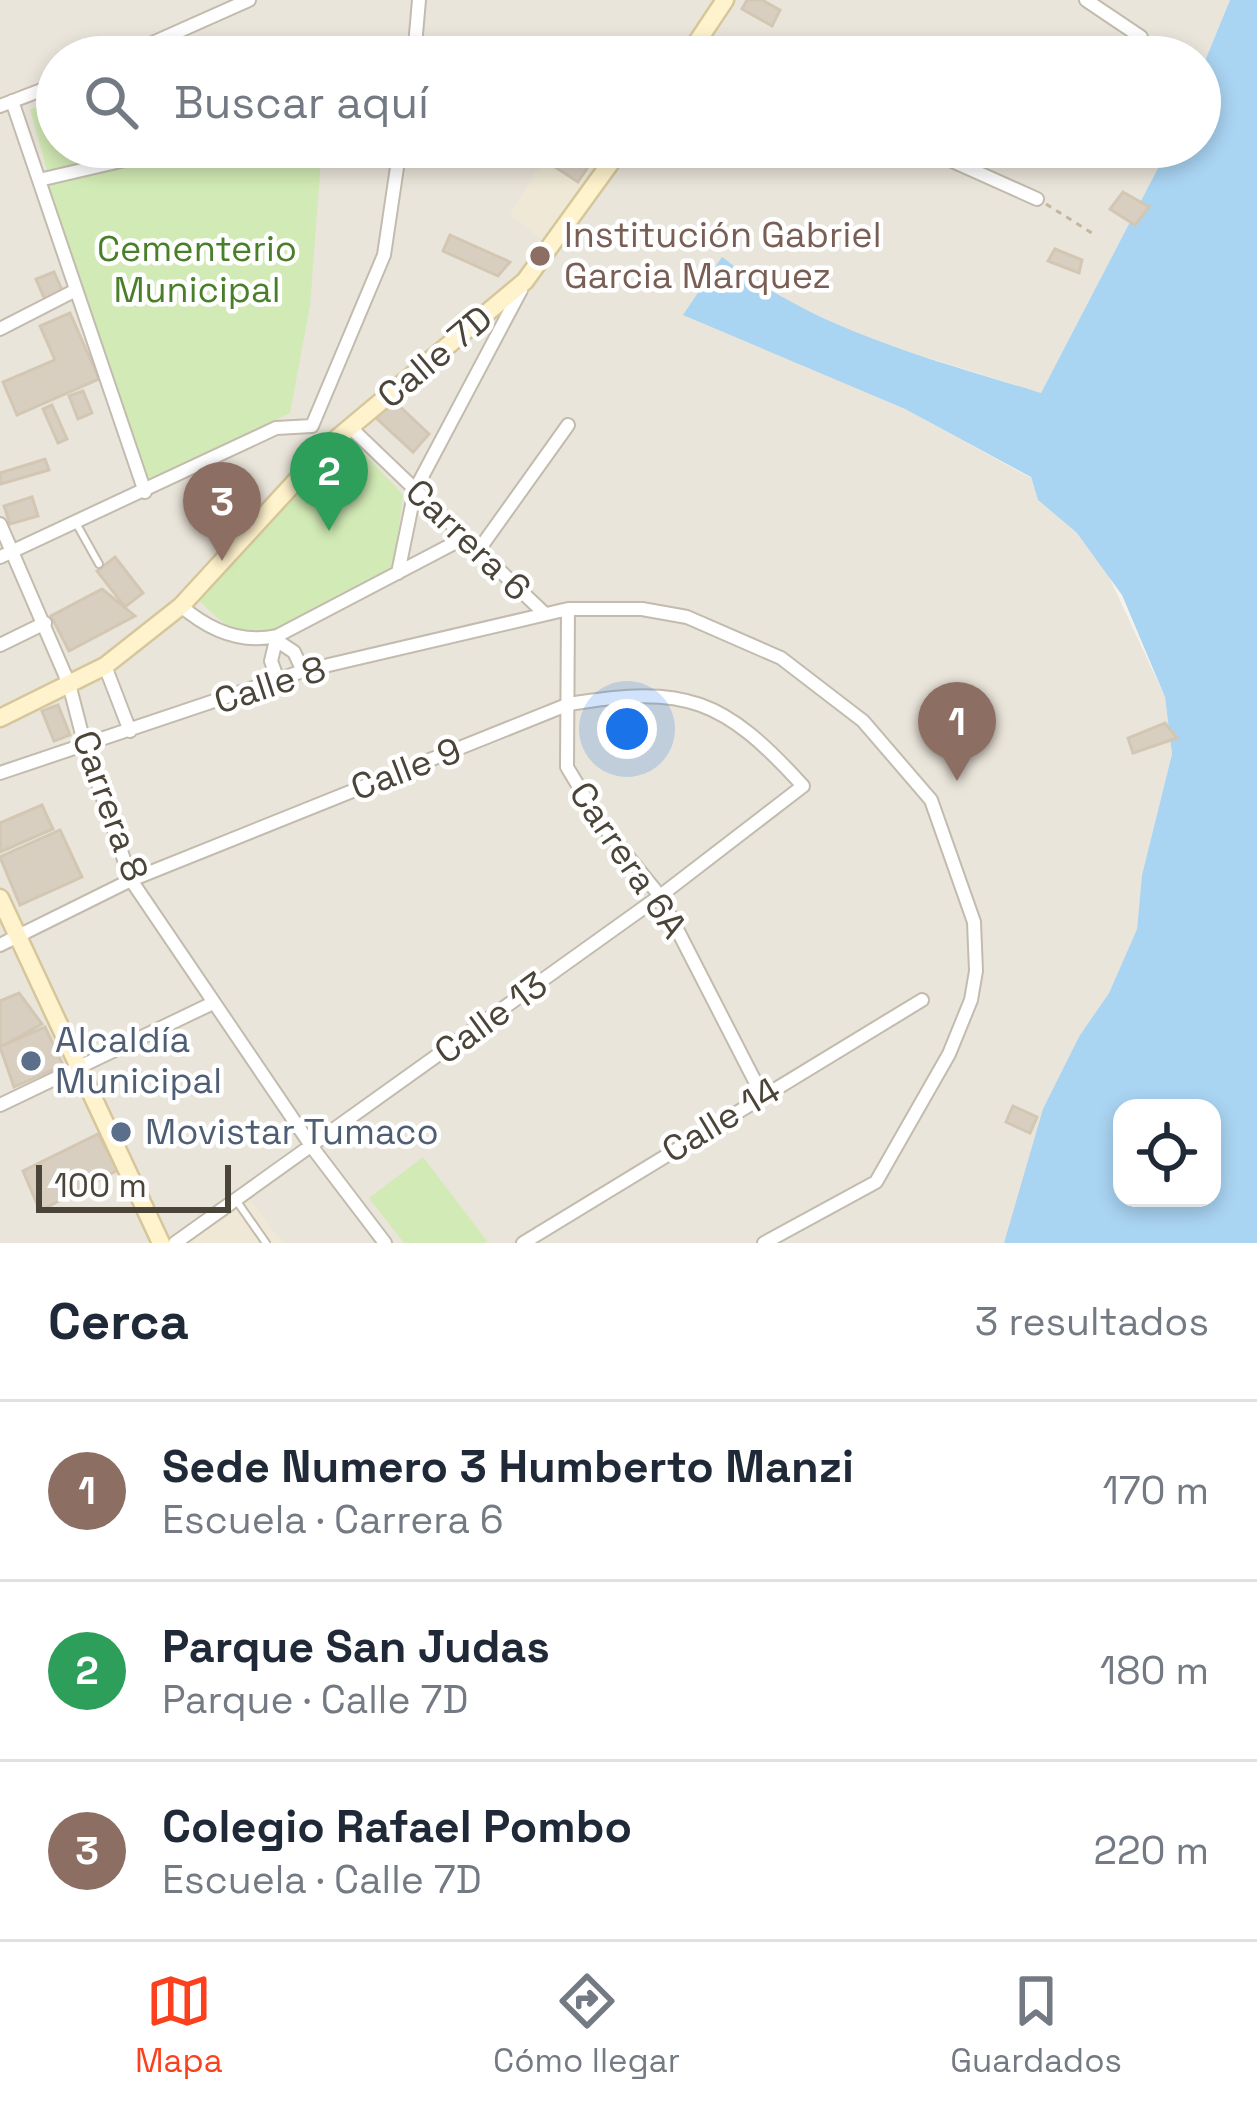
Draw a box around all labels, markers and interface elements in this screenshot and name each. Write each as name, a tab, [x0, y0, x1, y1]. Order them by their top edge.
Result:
search box	[36, 36, 1221, 168]
icon: search	[78, 69, 144, 135]
text: Buscar aquí	[174, 74, 429, 131]
place label: Institución Gabriel Garcia Marquez	[564, 212, 881, 299]
park label: Cementerio Municipal	[97, 226, 297, 313]
marker: Institución Gabriel Garcia Marquez	[527, 243, 553, 269]
street label: Calle 7D	[368, 296, 502, 418]
pin: 2	[290, 432, 368, 531]
pin: 3	[183, 462, 261, 561]
street label: Carrera 6	[396, 469, 540, 611]
street label: Calle 8	[208, 645, 332, 725]
pin: 1	[918, 682, 996, 781]
your location	[597, 699, 657, 759]
street label: Carrera 8	[62, 724, 158, 888]
street label: Calle 9	[345, 727, 467, 811]
street label: Carrera 6A	[559, 773, 697, 947]
street label: Calle 13	[425, 962, 557, 1074]
place label: Alcaldía Municipal	[55, 1017, 222, 1104]
marker: Alcaldía Municipal	[18, 1048, 44, 1074]
street label: Calle 14	[654, 1067, 788, 1173]
map controls	[1113, 1099, 1221, 1207]
button: locate	[1113, 1099, 1221, 1207]
place label: Movistar Tumaco	[145, 1109, 439, 1155]
marker: Movistar Tumaco	[108, 1119, 134, 1145]
scale bar	[36, 1159, 231, 1212]
text: 100 m	[54, 1165, 147, 1207]
text: Cerca	[48, 1289, 189, 1354]
text: 3 resultados	[975, 1297, 1209, 1346]
text: Sede Numero 3 Humberto Manzi	[162, 1438, 854, 1495]
text: 1	[78, 1466, 96, 1515]
text: 170 m	[1102, 1466, 1209, 1515]
text: Escuela · Carrera 6	[162, 1495, 504, 1544]
text: Parque San Judas	[162, 1618, 550, 1675]
text: 2	[75, 1646, 99, 1695]
text: 180 m	[1100, 1646, 1209, 1695]
text: Parque · Calle 7D	[162, 1675, 468, 1724]
text: Colegio Rafael Pombo	[162, 1798, 632, 1855]
text: 3	[75, 1826, 99, 1875]
text: 220 m	[1093, 1826, 1209, 1875]
text: Escuela · Calle 7D	[162, 1855, 482, 1904]
tab: Mapa	[135, 1968, 223, 2082]
tab: Cómo llegar	[493, 1968, 680, 2082]
tab: Guardados	[950, 1968, 1122, 2082]

